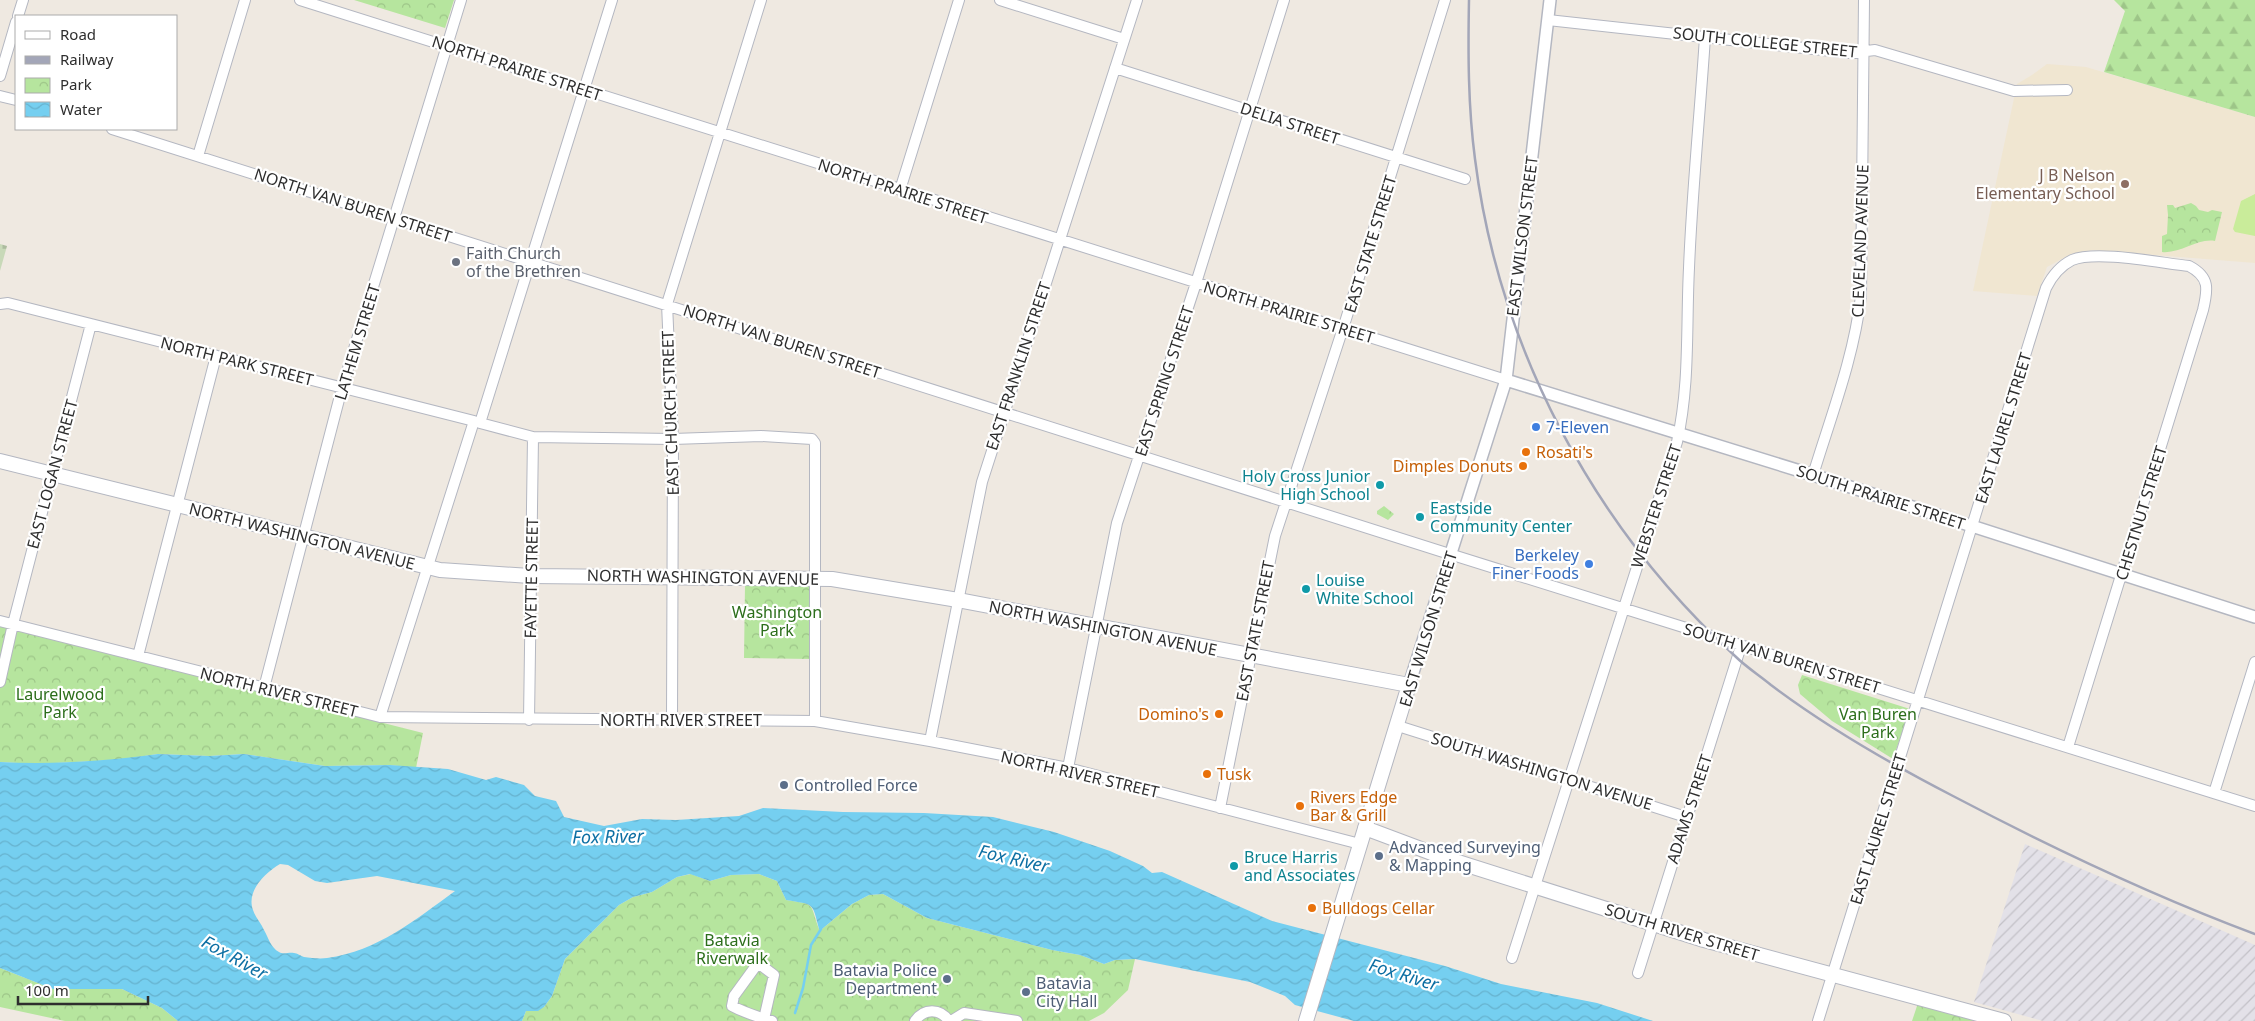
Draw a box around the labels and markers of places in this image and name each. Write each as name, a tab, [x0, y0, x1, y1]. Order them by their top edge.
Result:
place label: J B Nelson Elementary School	[1976, 164, 2115, 204]
marker: J B Nelson Elementary School	[2119, 178, 2131, 190]
place label: Faith Church of the Brethren	[466, 242, 581, 282]
marker: Faith Church of the Brethren	[450, 256, 462, 268]
place label: 7-Eleven	[1546, 416, 1609, 438]
marker: 7-Eleven	[1530, 421, 1542, 433]
place label: Rosati's	[1536, 441, 1593, 463]
marker: Rosati's	[1520, 446, 1532, 458]
place label: Dimples Donuts	[1393, 455, 1513, 477]
marker: Dimples Donuts	[1517, 460, 1529, 472]
place label: Holy Cross Junior High School	[1242, 465, 1370, 505]
marker: Holy Cross Junior High School	[1374, 479, 1386, 491]
place label: Eastside Community Center	[1430, 497, 1573, 537]
marker: Eastside Community Center	[1414, 511, 1426, 523]
place label: Berkeley Finer Foods	[1492, 544, 1580, 584]
marker: Berkeley Finer Foods	[1583, 558, 1595, 570]
place label: Louise White School	[1316, 569, 1414, 609]
marker: Louise White School	[1300, 583, 1312, 595]
place label: Domino's	[1138, 703, 1209, 725]
marker: Domino's	[1213, 708, 1225, 720]
place label: Tusk	[1217, 763, 1252, 785]
marker: Tusk	[1201, 768, 1213, 780]
place label: Controlled Force	[794, 774, 918, 796]
marker: Controlled Force	[778, 779, 790, 791]
place label: Rivers Edge Bar & Grill	[1310, 786, 1397, 826]
marker: Rivers Edge Bar & Grill	[1294, 800, 1306, 812]
place label: Advanced Surveying & Mapping	[1389, 836, 1541, 876]
place label: Bruce Harris and Associates	[1244, 846, 1355, 886]
marker: Advanced Surveying & Mapping	[1373, 850, 1385, 862]
marker: Bruce Harris and Associates	[1228, 860, 1240, 872]
place label: Bulldogs Cellar	[1322, 897, 1435, 919]
marker: Bulldogs Cellar	[1306, 902, 1318, 914]
place label: Batavia Police Department	[833, 959, 937, 999]
place label: Batavia City Hall	[1036, 972, 1097, 1012]
marker: Batavia Police Department	[941, 973, 953, 985]
marker: Batavia City Hall	[1020, 986, 1032, 998]

